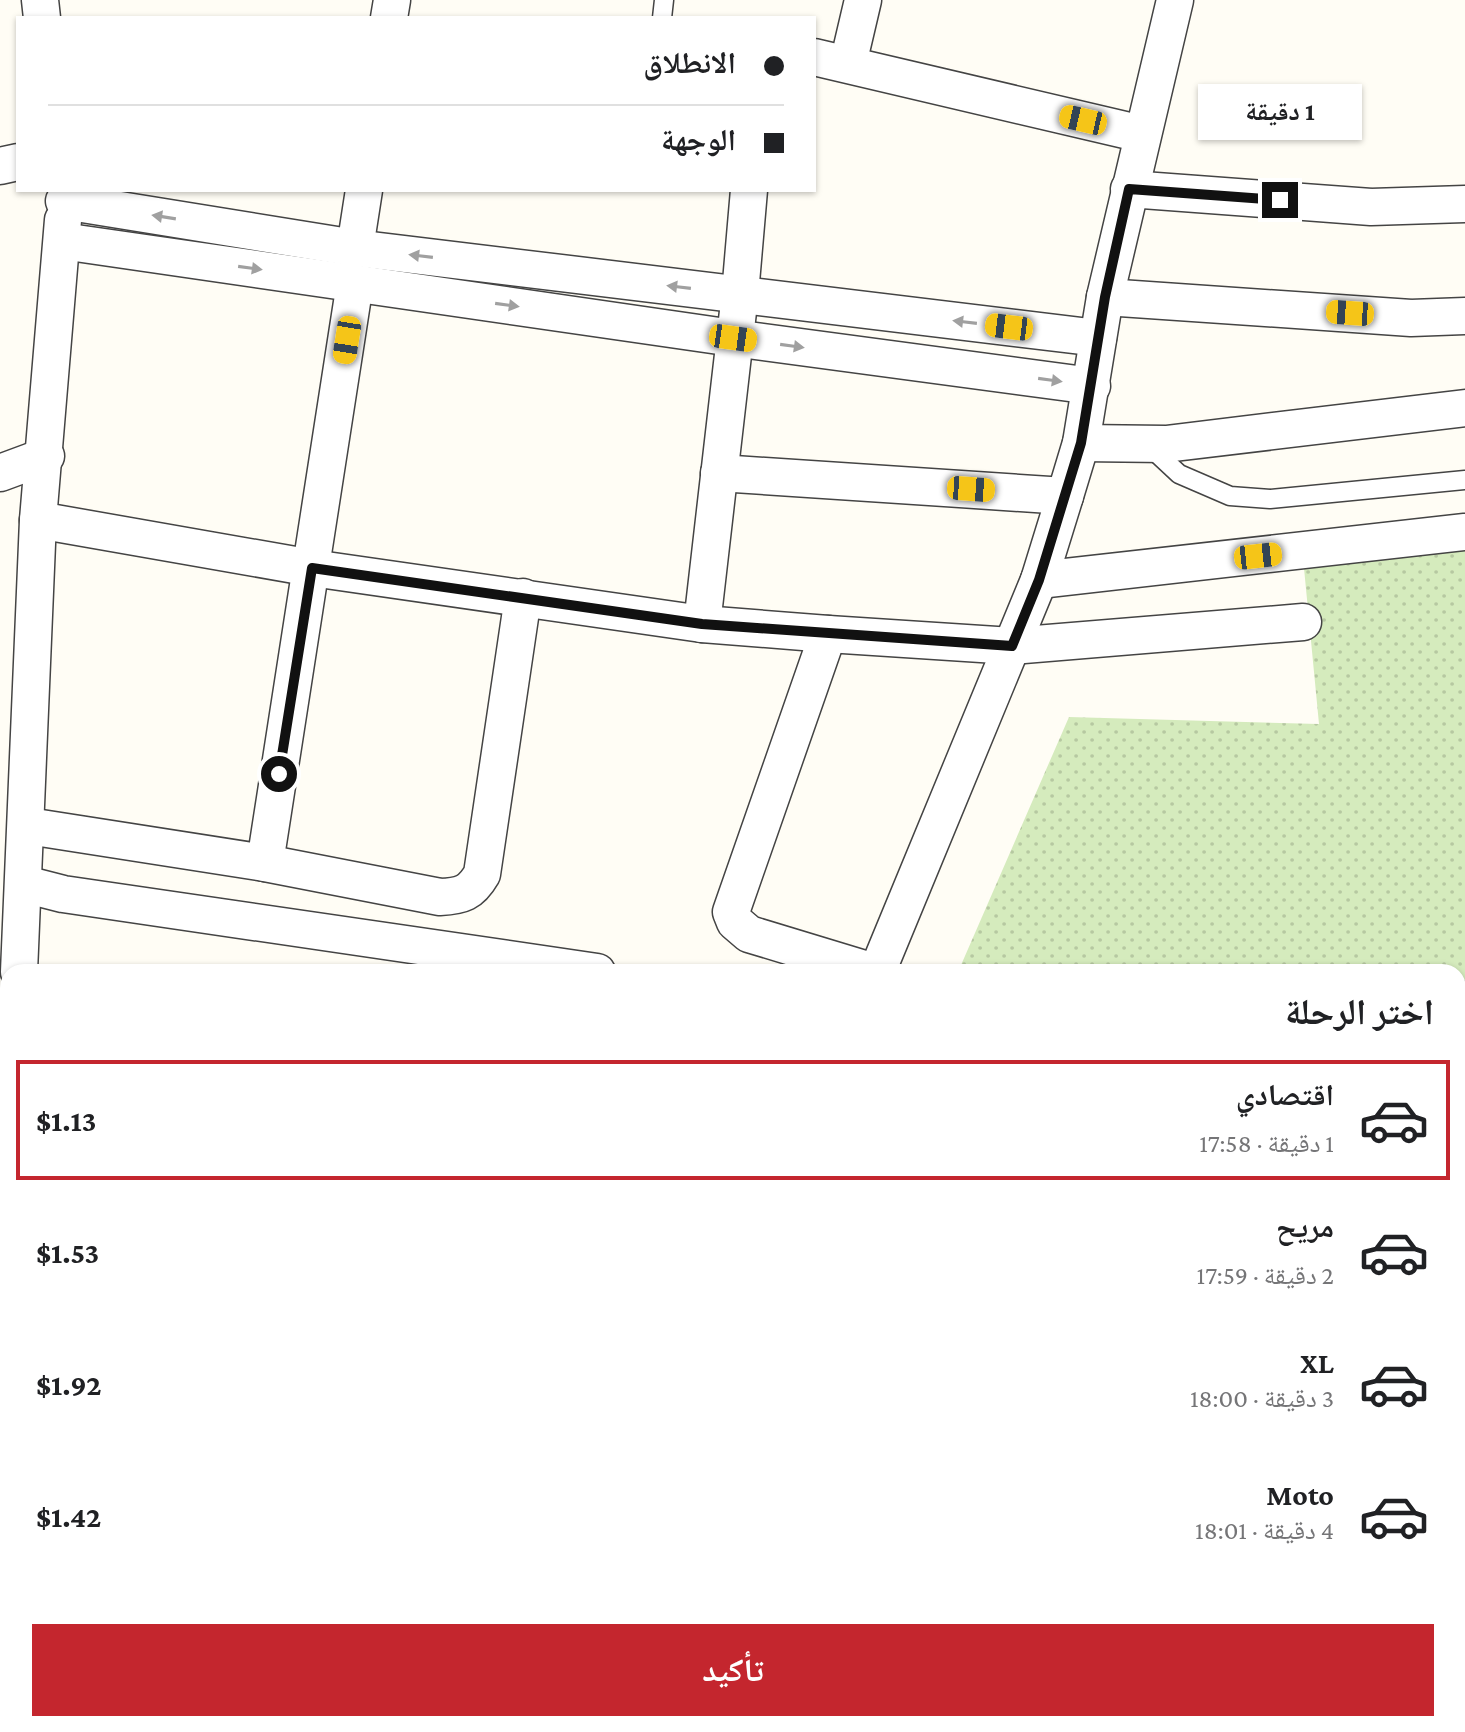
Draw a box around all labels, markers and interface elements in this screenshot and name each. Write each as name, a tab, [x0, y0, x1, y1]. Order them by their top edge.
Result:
text: الانطلاق	[643, 46, 736, 79]
callout: 1 دقيقة	[1198, 84, 1362, 140]
text: 1 دقيقة	[1245, 97, 1315, 126]
car	[1057, 103, 1109, 137]
text: الوجهة	[661, 123, 736, 156]
route end	[1262, 182, 1298, 218]
one-way arrow	[151, 210, 176, 223]
one-way arrow	[408, 249, 433, 262]
one-way arrow	[238, 262, 263, 275]
one-way arrow	[666, 280, 691, 293]
one-way arrow	[495, 299, 520, 312]
car	[1325, 299, 1375, 327]
car	[984, 312, 1034, 342]
car	[331, 314, 363, 366]
one-way arrow	[952, 315, 977, 328]
car	[708, 323, 758, 353]
one-way arrow	[780, 340, 805, 353]
one-way arrow	[1038, 374, 1063, 387]
car	[946, 475, 996, 503]
car	[1233, 542, 1283, 570]
route start	[261, 756, 297, 792]
text: اختر الرحلة	[1285, 992, 1434, 1032]
text: اقتصادي	[1236, 1078, 1334, 1111]
icon: car	[1358, 1084, 1430, 1156]
text: $1.13	[36, 1104, 96, 1137]
text: 1 دقيقة · 17:58	[1199, 1129, 1334, 1158]
text: مريح	[1276, 1210, 1334, 1243]
icon: car	[1358, 1216, 1430, 1288]
text: $1.53	[36, 1236, 99, 1269]
text: 2 دقيقة · 17:59	[1197, 1261, 1334, 1290]
text: XL	[1300, 1346, 1334, 1379]
icon: car	[1358, 1348, 1430, 1420]
text: $1.92	[36, 1368, 102, 1401]
text: 3 دقيقة · 18:00	[1190, 1384, 1334, 1413]
text: Moto	[1266, 1478, 1334, 1511]
icon: car	[1358, 1480, 1430, 1552]
text: $1.42	[36, 1500, 101, 1533]
text: 4 دقيقة · 18:01	[1195, 1516, 1334, 1545]
button: تأكيد	[32, 1624, 1434, 1716]

